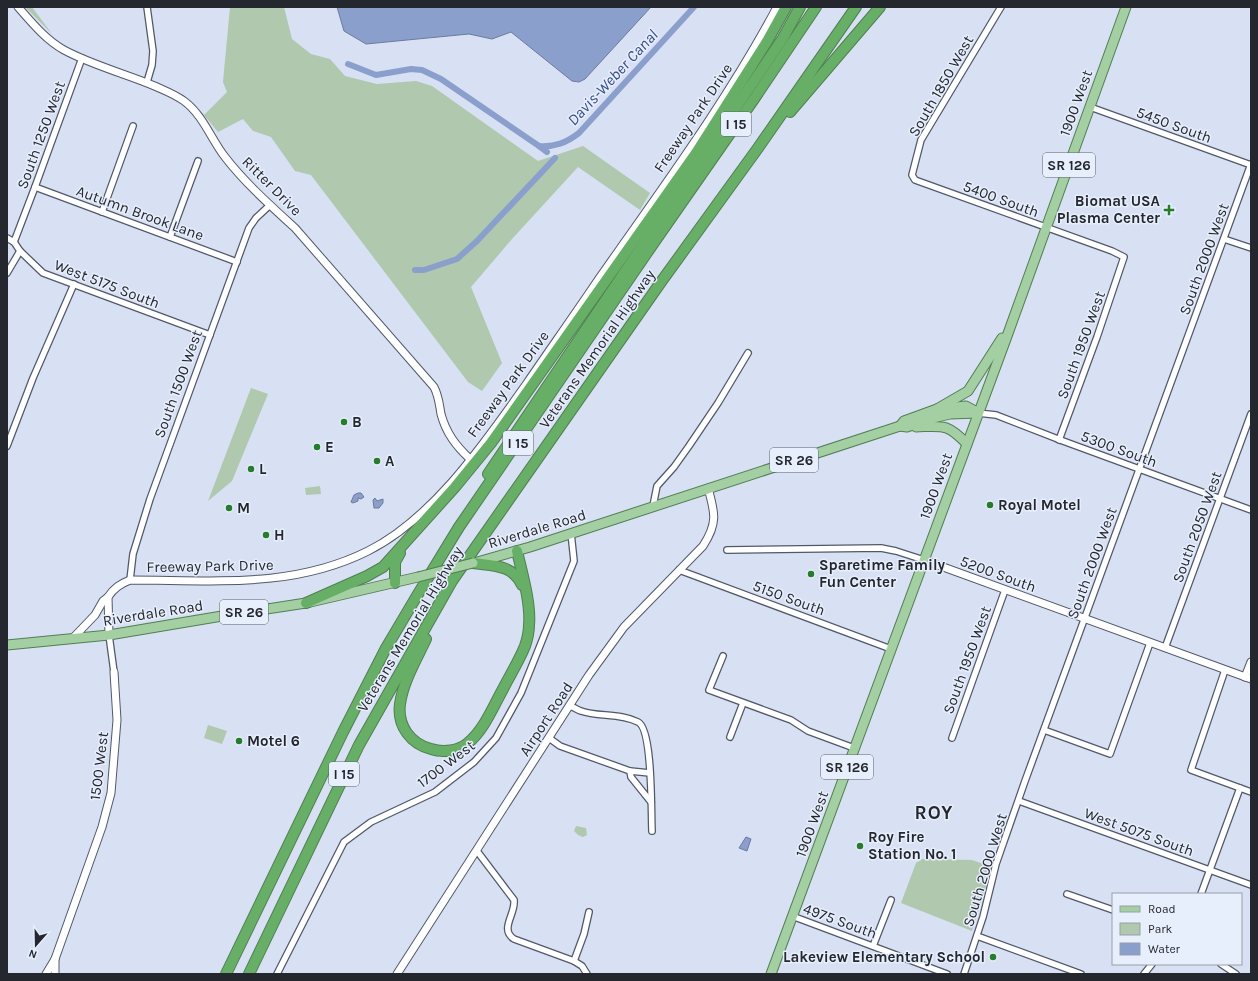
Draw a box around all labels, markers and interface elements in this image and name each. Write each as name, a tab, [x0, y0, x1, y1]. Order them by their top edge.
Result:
water label: Davis-Weber Canal	[563, 26, 662, 129]
street label: South 1850 West	[905, 32, 977, 140]
street label: Freeway Park Drive	[650, 60, 736, 176]
street label: 1900 West	[1056, 67, 1096, 139]
street label: South 1250 West	[13, 78, 69, 191]
street label: 5450 South	[1134, 103, 1214, 147]
road number: I 15	[721, 112, 751, 136]
street label: Ritter Drive	[239, 153, 305, 219]
road number: SR 126	[1043, 153, 1095, 177]
street label: 5400 South	[961, 177, 1041, 221]
street label: Autumn Brook Lane	[74, 182, 206, 244]
place label: Biomat USA Plasma Center	[1057, 192, 1161, 227]
street label: South 2000 West	[1175, 200, 1233, 317]
marker: Biomat USA Plasma Center	[1163, 204, 1175, 216]
street label: West 5175 South	[52, 256, 162, 312]
street label: Veterans Memorial Highway	[535, 266, 659, 432]
street label: South 1950 West	[1053, 288, 1109, 401]
street label: South 1500 West	[150, 327, 206, 440]
street label: Freeway Park Drive	[463, 327, 553, 441]
place label: B	[352, 413, 362, 431]
marker: B	[339, 417, 349, 427]
street label: 5300 South	[1078, 427, 1160, 471]
road number: I 15	[503, 431, 533, 455]
place label: E	[325, 438, 334, 456]
marker: E	[312, 442, 322, 452]
road number: SR 26	[770, 448, 818, 472]
street label: 1900 West	[916, 450, 956, 522]
place label: A	[385, 452, 395, 470]
marker: A	[372, 456, 382, 466]
place label: L	[259, 460, 267, 478]
marker: L	[246, 464, 256, 474]
street label: South 2050 West	[1168, 468, 1226, 585]
place label: Royal Motel	[998, 496, 1081, 514]
place label: M	[237, 499, 250, 517]
marker: Royal Motel	[985, 500, 995, 510]
marker: M	[224, 503, 234, 513]
street label: South 2000 West	[1063, 504, 1121, 621]
street label: Riverdale Road	[486, 506, 588, 552]
place label: H	[274, 526, 285, 544]
marker: H	[261, 530, 271, 540]
street label: Veterans Memorial Highway	[353, 543, 467, 715]
street label: 5200 South	[958, 552, 1038, 596]
street label: Freeway Park Drive	[146, 556, 274, 576]
place label: Sparetime Family Fun Center	[819, 556, 945, 591]
marker: Sparetime Family Fun Center	[806, 569, 816, 579]
street label: 5150 South	[750, 577, 828, 619]
street label: Riverdale Road	[101, 596, 205, 630]
road number: SR 26	[220, 600, 268, 624]
street label: South 1950 West	[939, 603, 995, 716]
street label: Airport Road	[515, 679, 577, 759]
street label: 1500 West	[86, 730, 112, 801]
place label: Motel 6	[247, 732, 300, 750]
marker: Motel 6	[234, 736, 244, 746]
street label: 1700 West	[414, 736, 479, 792]
road number: SR 126	[821, 755, 873, 779]
road number: I 15	[329, 762, 359, 786]
street label: 1900 West	[792, 788, 832, 860]
district label: ROY	[915, 802, 953, 824]
street label: West 5075 South	[1082, 804, 1196, 860]
street label: South 2000 West	[959, 811, 1011, 929]
place label: Roy Fire Station No. 1	[868, 828, 956, 863]
marker: Roy Fire Station No. 1	[855, 841, 865, 851]
legend	[1112, 893, 1242, 965]
street label: 4975 South	[801, 899, 879, 943]
text: Road	[1148, 902, 1176, 916]
text: Park	[1148, 922, 1173, 936]
north arrow	[16, 925, 56, 965]
text: Water	[1148, 942, 1181, 956]
text: N	[27, 946, 39, 961]
place label: Lakeview Elementary School	[783, 948, 985, 966]
marker: Lakeview Elementary School	[988, 952, 998, 962]

